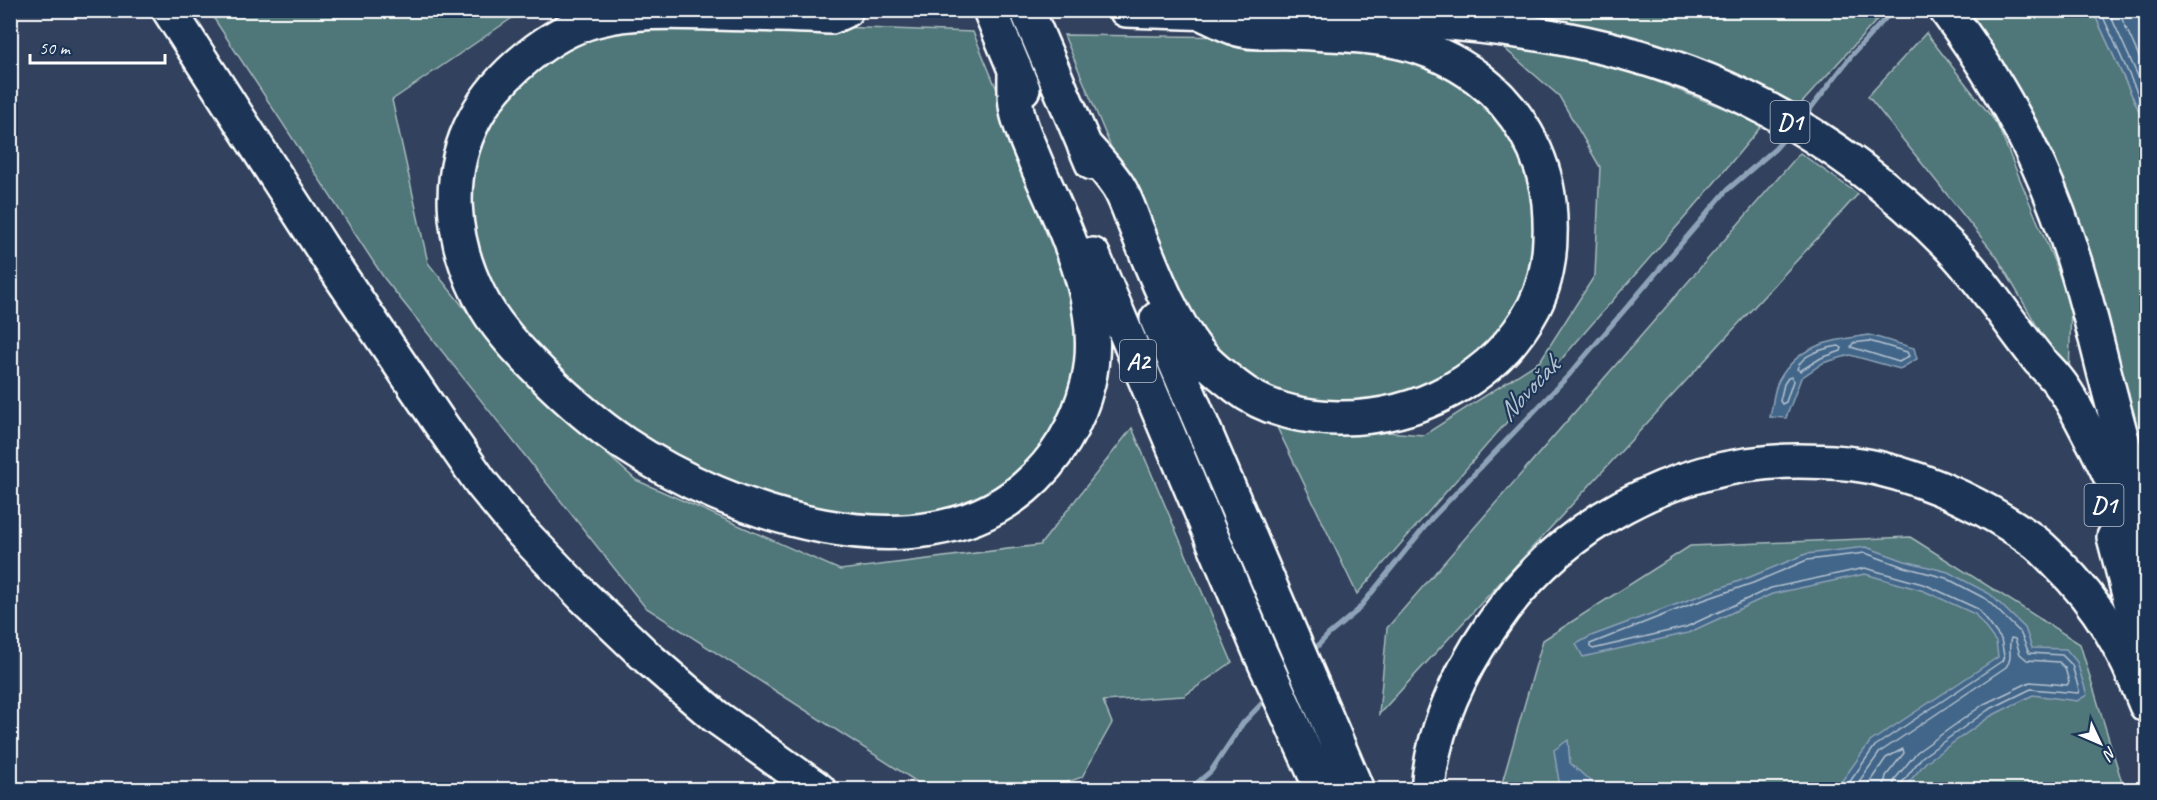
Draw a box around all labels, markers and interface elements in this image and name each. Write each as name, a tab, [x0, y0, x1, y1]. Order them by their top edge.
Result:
scale bar	[30, 27, 165, 65]
text: 50 m	[39, 37, 72, 59]
road number: D1	[1770, 101, 1810, 143]
road number: A2	[1120, 340, 1156, 382]
water label: Novočak	[1490, 346, 1570, 428]
road number: D1	[2084, 484, 2124, 526]
north arrow	[2070, 713, 2130, 773]
text: N	[2097, 742, 2121, 765]

